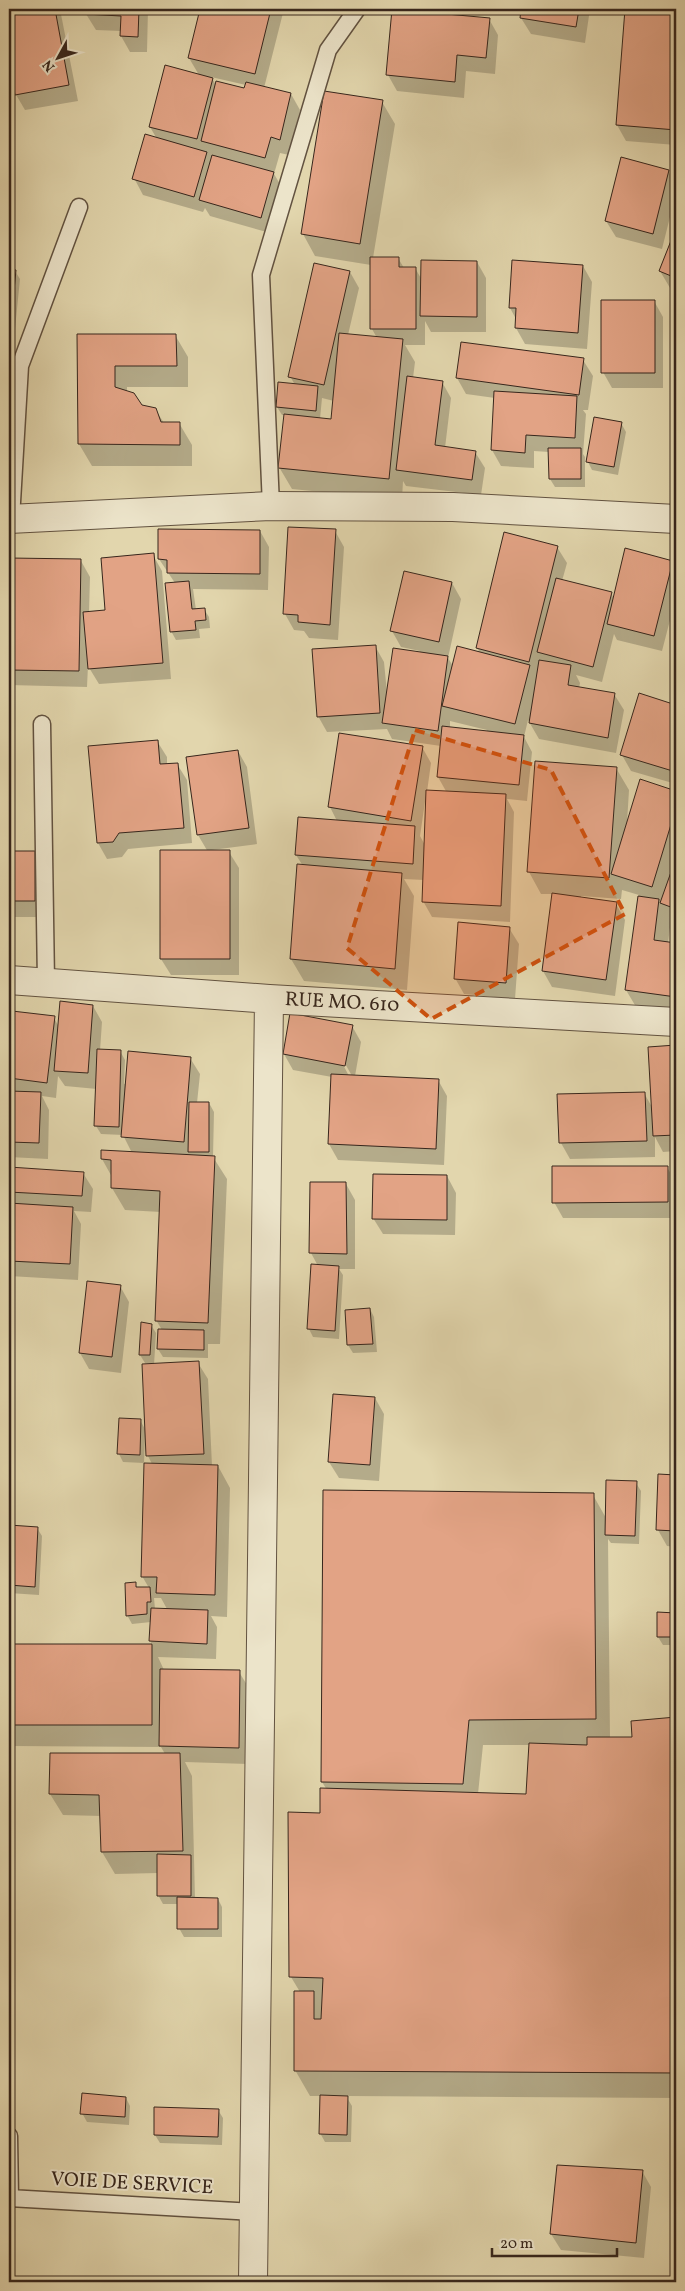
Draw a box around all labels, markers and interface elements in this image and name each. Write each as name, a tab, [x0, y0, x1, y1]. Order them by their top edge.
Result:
north arrow	[32, 32, 82, 82]
text: N	[39, 55, 60, 75]
street label: RUE MO. 610	[284, 986, 400, 1020]
street label: VOIE DE SERVICE	[50, 2166, 214, 2202]
scale bar	[492, 2226, 618, 2258]
text: 20 m	[500, 2234, 533, 2255]

